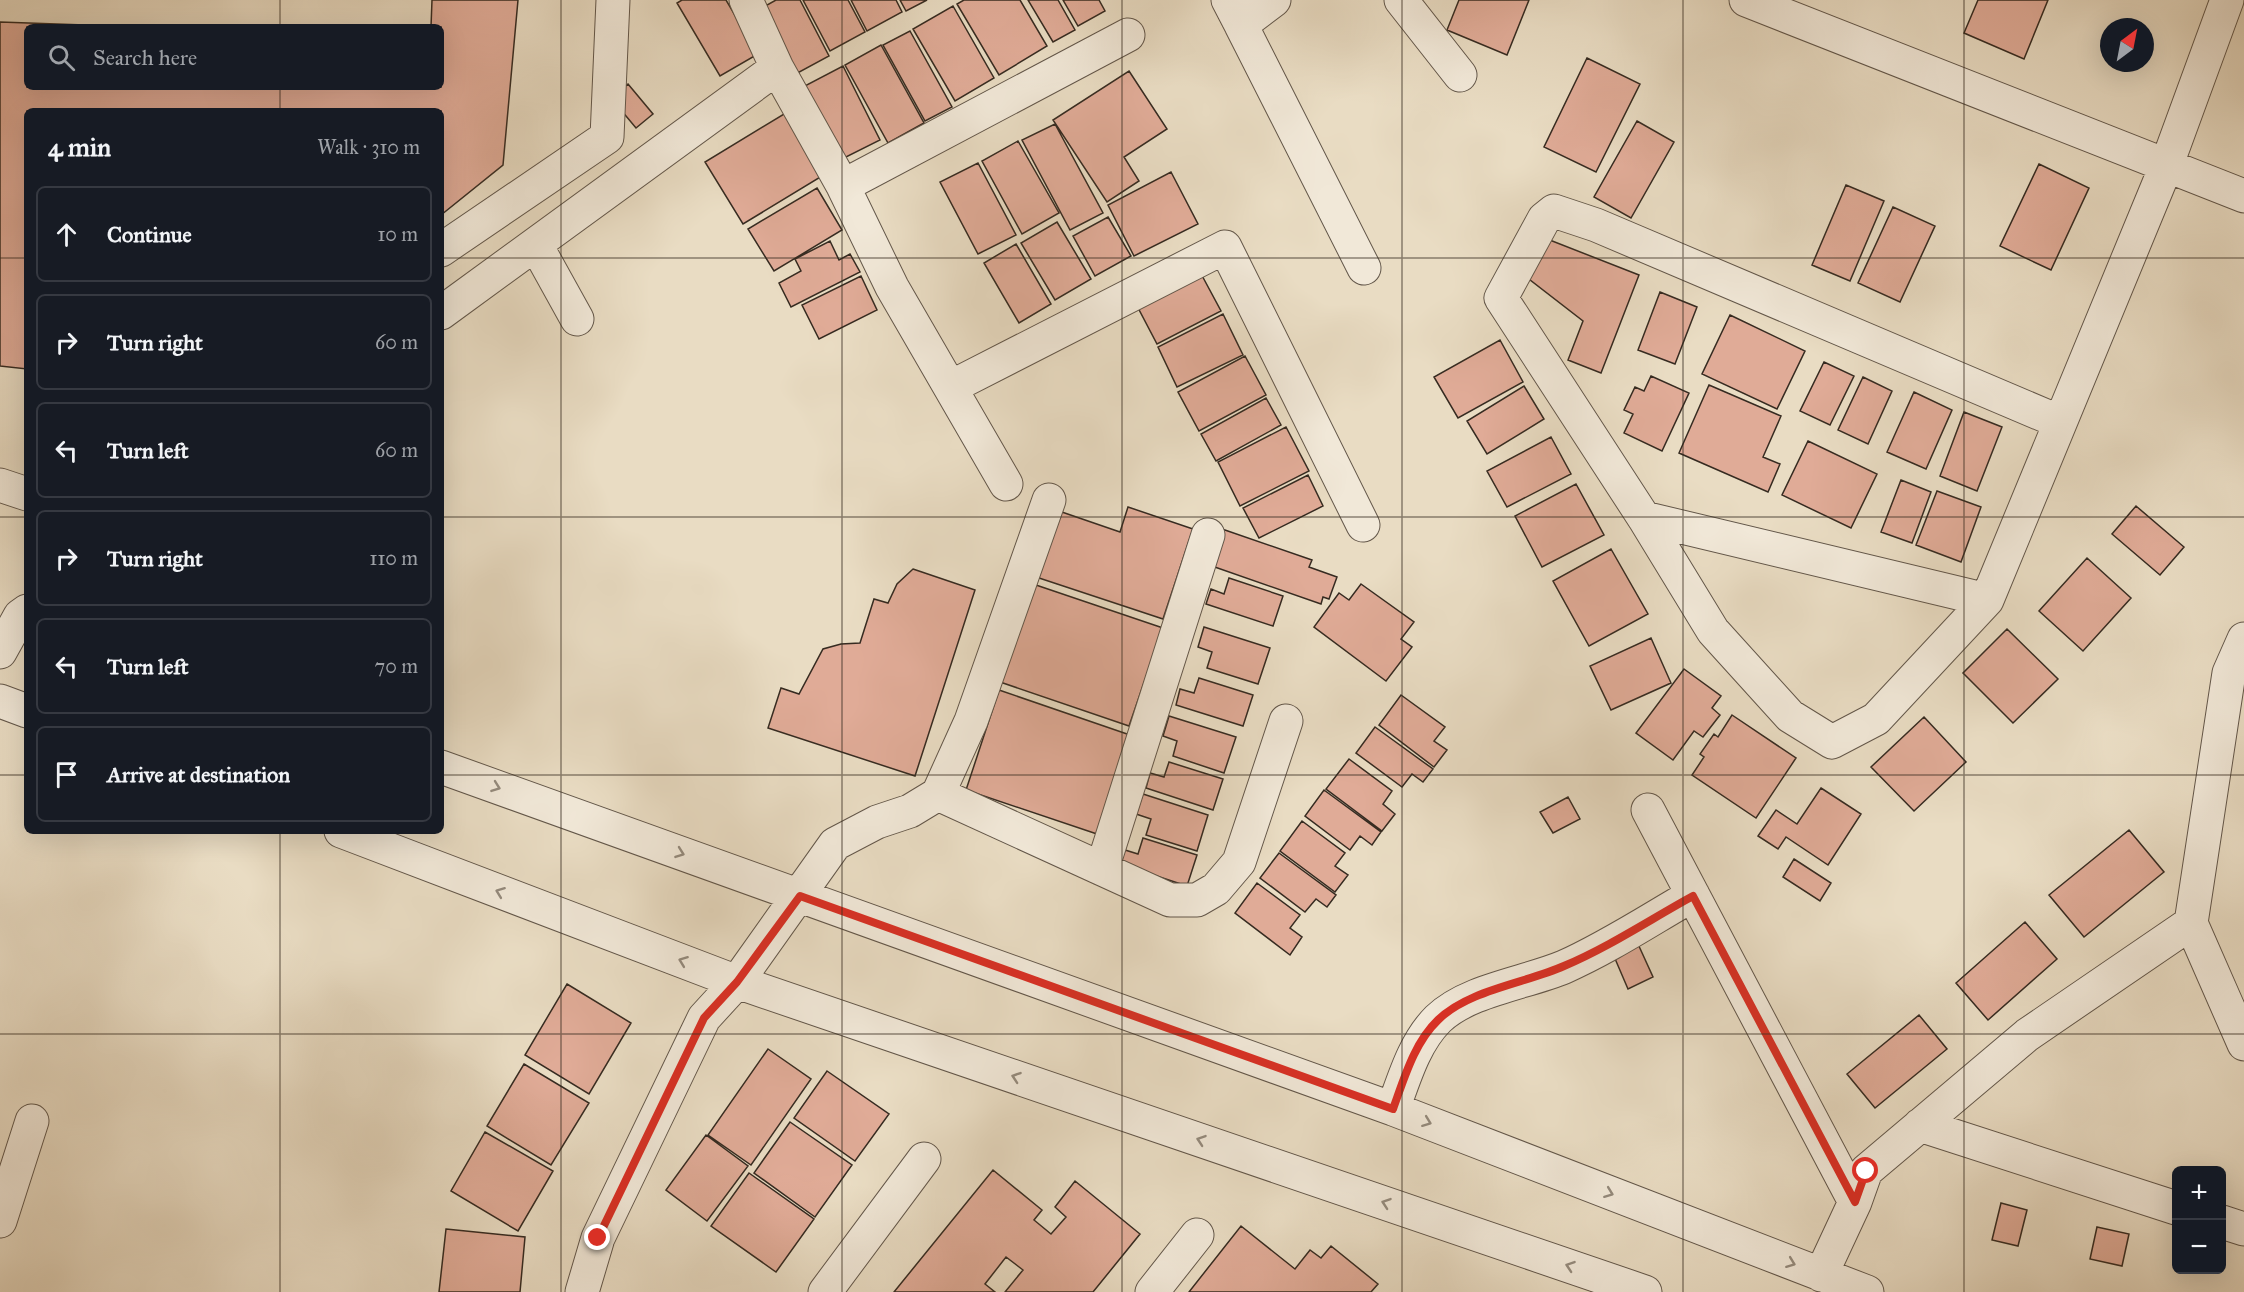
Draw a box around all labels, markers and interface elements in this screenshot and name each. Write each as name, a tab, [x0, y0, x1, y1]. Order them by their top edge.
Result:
north arrow	[2100, 18, 2154, 72]
search box	[24, 24, 444, 90]
icon: search	[45, 41, 78, 74]
text: Search here	[93, 44, 197, 71]
text: 4 min	[48, 131, 111, 163]
text: Walk · 310 m	[317, 135, 420, 159]
icon: ahead	[50, 218, 83, 251]
text: Continue	[107, 221, 192, 248]
text: 10 m	[377, 222, 418, 246]
icon: right	[50, 326, 83, 359]
text: Turn right	[107, 329, 203, 356]
text: 60 m	[375, 330, 418, 354]
icon: left	[50, 434, 83, 467]
text: Turn left	[107, 437, 189, 464]
text: 60 m	[375, 438, 418, 462]
icon: right	[50, 542, 83, 575]
text: Turn right	[107, 545, 203, 572]
text: 110 m	[370, 546, 418, 570]
icon: left	[50, 650, 83, 683]
text: Turn left	[107, 653, 189, 680]
text: 70 m	[375, 654, 418, 678]
icon: arrive	[50, 758, 83, 791]
text: Arrive at destination	[107, 761, 290, 788]
one-way arrow	[490, 779, 501, 792]
one-way arrow	[674, 845, 684, 858]
one-way arrow	[496, 886, 506, 899]
one-way arrow	[678, 956, 689, 968]
one-way arrow	[1011, 1072, 1022, 1085]
one-way arrow	[1422, 1115, 1432, 1128]
one-way arrow	[1196, 1135, 1207, 1147]
route start	[1852, 1157, 1878, 1183]
map controls	[2172, 1166, 2226, 1274]
button: +	[2172, 1166, 2226, 1220]
one-way arrow	[1604, 1185, 1614, 1198]
one-way arrow	[1381, 1198, 1391, 1211]
button: −	[2172, 1220, 2226, 1274]
route end	[584, 1224, 610, 1250]
one-way arrow	[1785, 1256, 1796, 1268]
one-way arrow	[1565, 1261, 1576, 1274]

